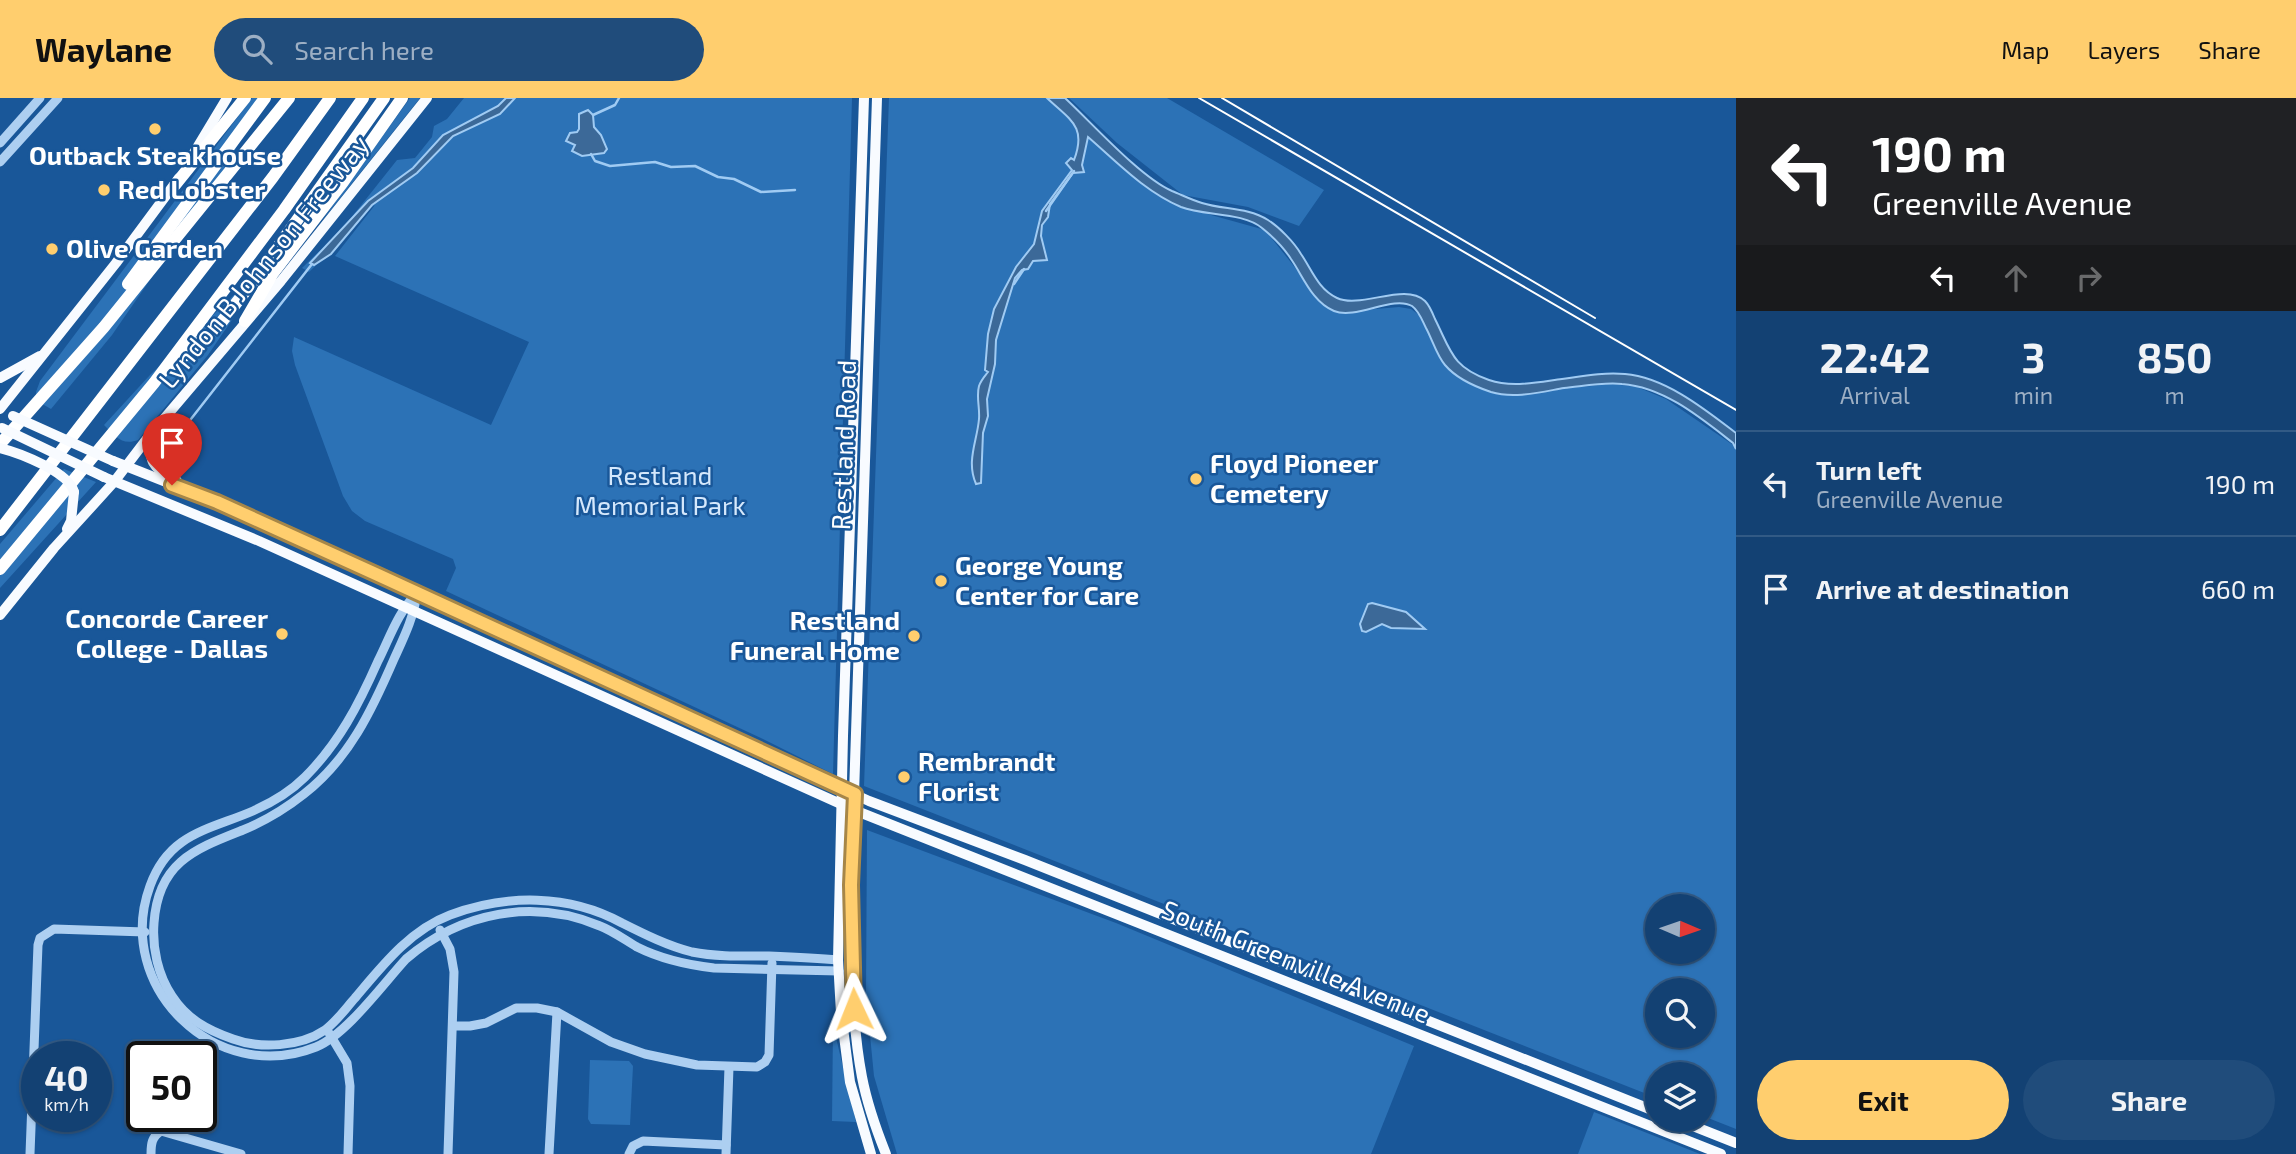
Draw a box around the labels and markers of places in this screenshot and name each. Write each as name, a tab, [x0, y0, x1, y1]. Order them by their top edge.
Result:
marker: Outback Steakhouse	[147, 121, 163, 137]
place label: Outback Steakhouse	[29, 139, 281, 170]
place label: Red Lobster	[118, 173, 265, 204]
marker: Red Lobster	[96, 182, 112, 198]
place label: Olive Garden	[66, 232, 223, 263]
marker: Olive Garden	[44, 241, 60, 257]
pin	[142, 413, 202, 485]
place label: Floyd Pioneer Cemetery	[1210, 447, 1378, 509]
marker: Floyd Pioneer Cemetery	[1188, 471, 1204, 487]
place label: George Young Center for Care	[955, 549, 1139, 610]
marker: George Young Center for Care	[933, 573, 949, 589]
place label: Concorde Career College - Dallas	[65, 602, 268, 663]
place label: Restland Funeral Home	[730, 604, 900, 665]
marker: Concorde Career College - Dallas	[274, 626, 290, 642]
marker: Restland Funeral Home	[906, 628, 922, 644]
place label: Rembrandt Florist	[918, 745, 1056, 806]
marker: Rembrandt Florist	[896, 769, 912, 785]

